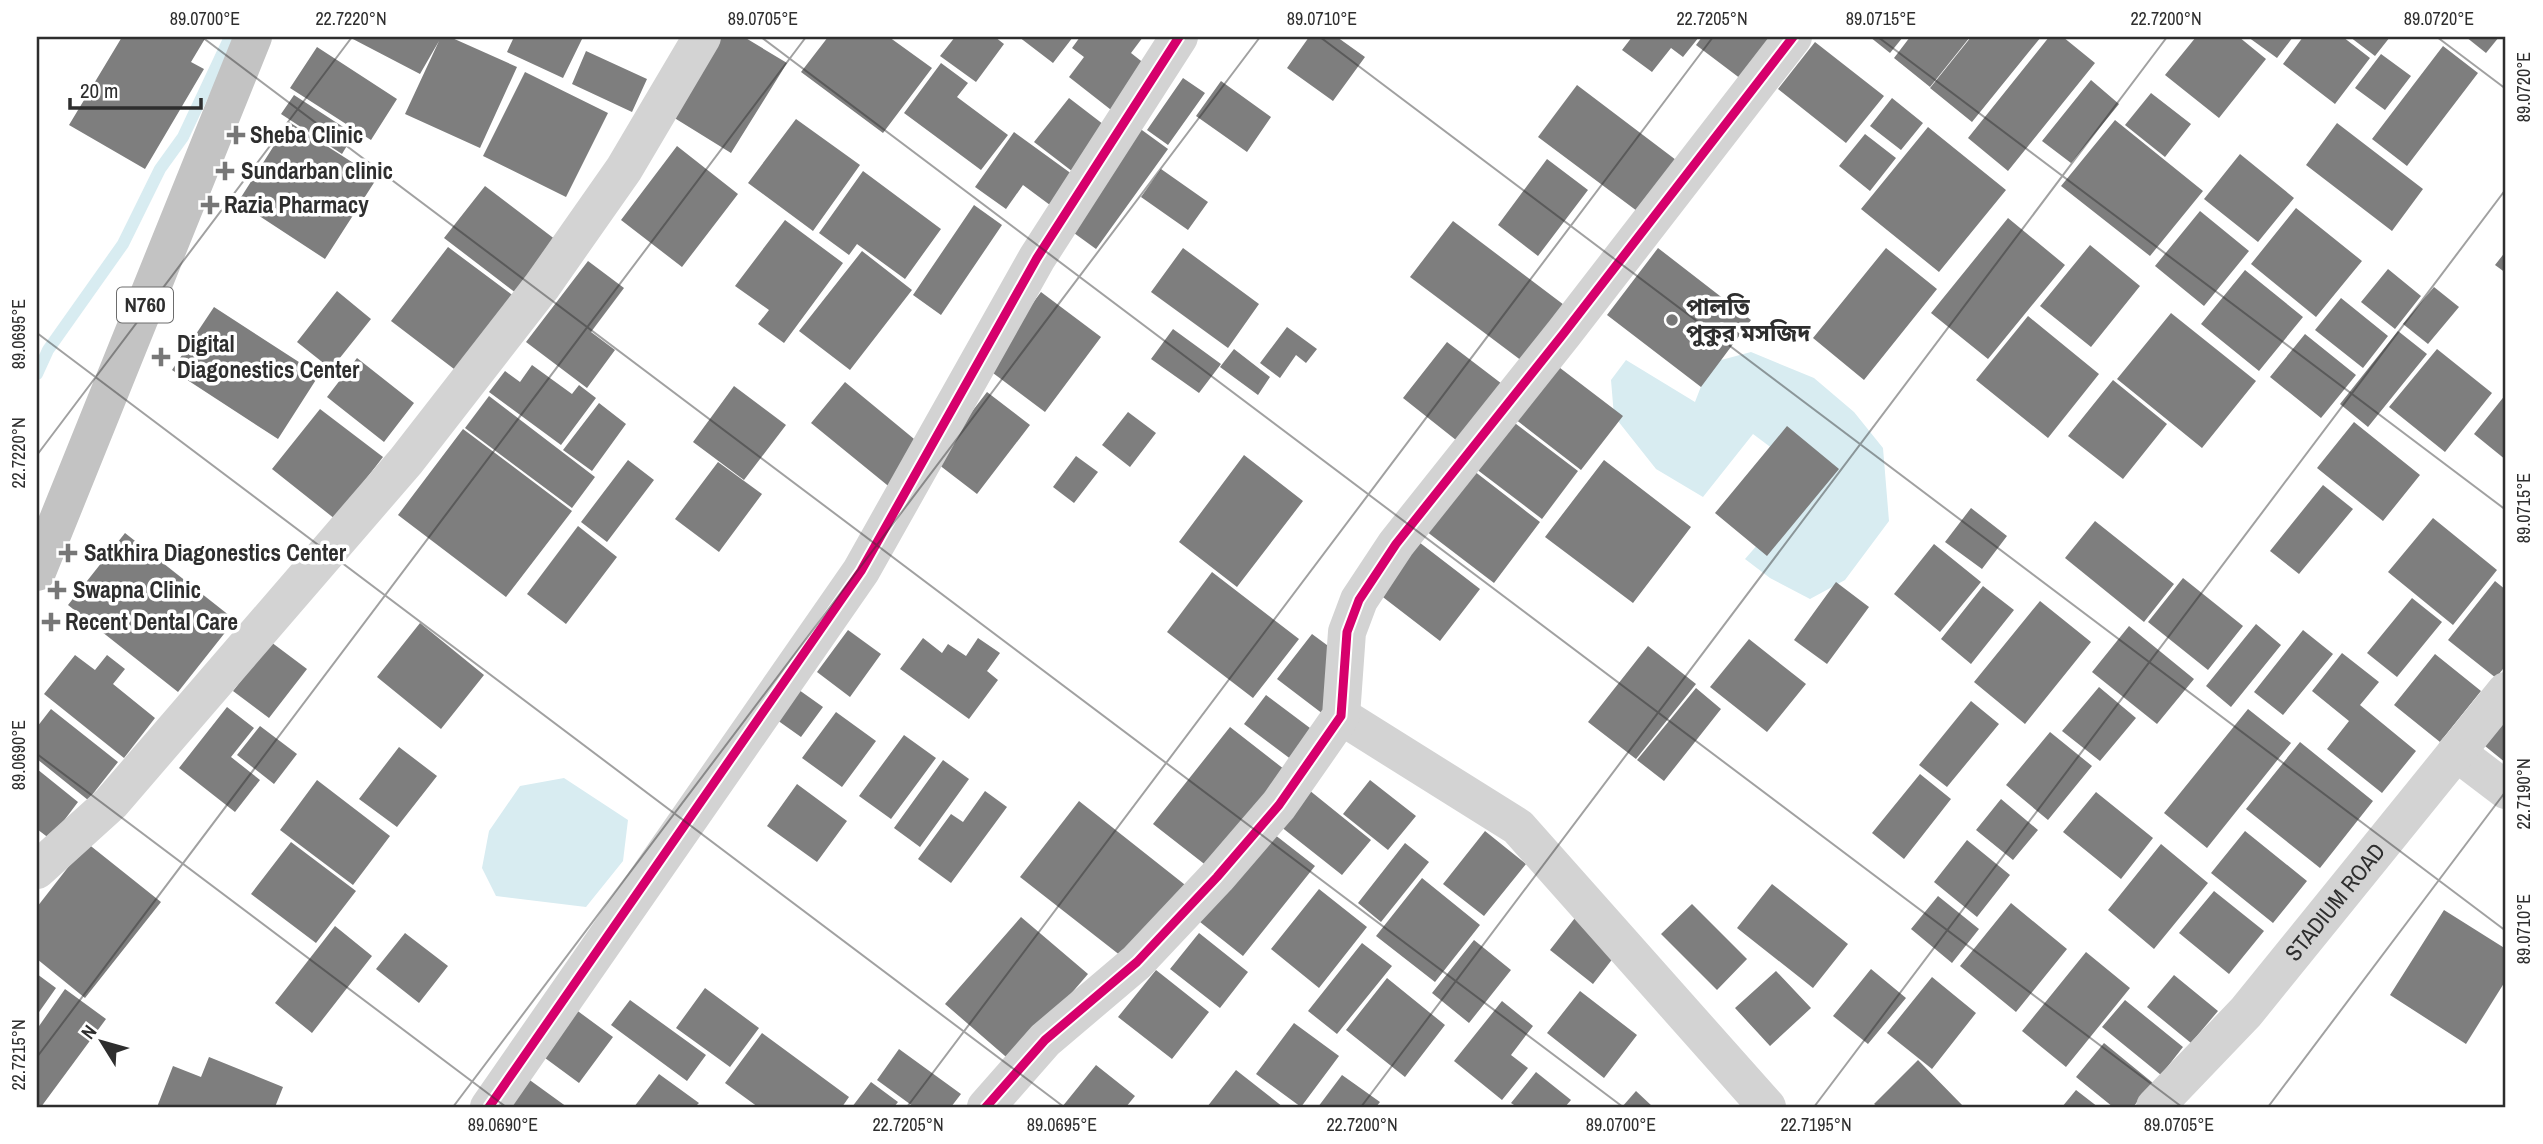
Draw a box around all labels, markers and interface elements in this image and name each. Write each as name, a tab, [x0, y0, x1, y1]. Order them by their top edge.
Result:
text: 89.0700°E	[170, 6, 240, 31]
text: 22.7220°N	[315, 6, 387, 31]
text: 89.0705°E	[728, 6, 798, 31]
text: 89.0710°E	[1287, 6, 1357, 31]
text: 22.7205°N	[1676, 6, 1748, 31]
text: 89.0715°E	[1846, 6, 1916, 31]
text: 22.7200°N	[2130, 6, 2202, 31]
text: 89.0720°E	[2404, 6, 2474, 31]
text: 89.0720°E	[2511, 52, 2536, 122]
scale bar	[70, 66, 201, 110]
text: 20 m	[80, 76, 118, 105]
place label: Sheba Clinic	[250, 119, 363, 150]
marker: Sheba Clinic	[228, 127, 244, 143]
place label: Sundarban clinic	[241, 155, 393, 186]
marker: Sundarban clinic	[215, 161, 235, 181]
place label: Razia Pharmacy	[224, 189, 369, 220]
marker: Razia Pharmacy	[202, 197, 218, 213]
road number: N760	[117, 288, 173, 322]
place label: পালতি পুকুর মসজিদ	[1686, 291, 1811, 348]
text: 89.0695°E	[6, 299, 31, 369]
marker: পালতি পুকুর মসজিদ	[1664, 312, 1680, 328]
place label: Digital Diagonestics Center	[177, 328, 360, 385]
marker: Digital Diagonestics Center	[151, 347, 171, 367]
text: 22.7220°N	[6, 417, 31, 489]
text: 89.0715°E	[2511, 473, 2536, 543]
place label: Satkhira Diagonestics Center	[84, 537, 347, 568]
marker: Satkhira Diagonestics Center	[58, 543, 78, 563]
place label: Swapna Clinic	[73, 574, 201, 605]
marker: Swapna Clinic	[47, 580, 67, 600]
place label: Recent Dental Care	[65, 606, 238, 637]
marker: Recent Dental Care	[43, 614, 59, 630]
text: 89.0690°E	[6, 720, 31, 790]
text: 22.7190°N	[2511, 758, 2536, 830]
street label: STADIUM ROAD	[2277, 836, 2392, 967]
text: 89.0710°E	[2511, 894, 2536, 964]
north arrow	[66, 1007, 136, 1078]
text: 22.7215°N	[6, 1019, 31, 1091]
text: N	[75, 1019, 102, 1044]
text: 89.0690°E	[468, 1112, 538, 1137]
text: 22.7205°N	[872, 1112, 944, 1137]
text: 89.0695°E	[1027, 1112, 1097, 1137]
text: 22.7200°N	[1326, 1112, 1398, 1137]
text: 89.0700°E	[1586, 1112, 1656, 1137]
text: 22.7195°N	[1780, 1112, 1852, 1137]
text: 89.0705°E	[2144, 1112, 2214, 1137]

